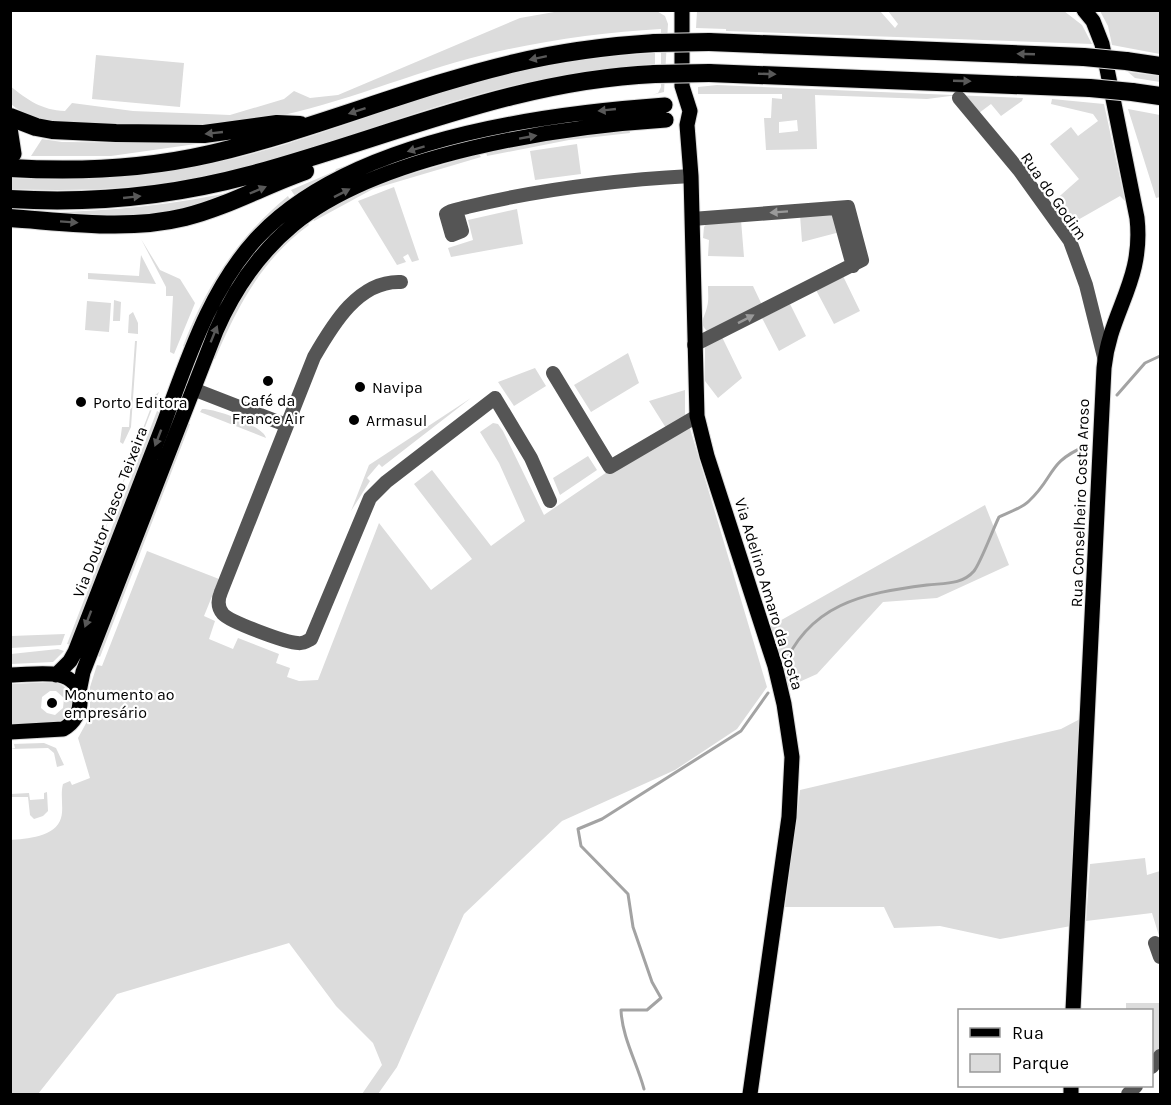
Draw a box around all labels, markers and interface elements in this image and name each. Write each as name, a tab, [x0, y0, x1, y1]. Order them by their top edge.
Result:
one-way arrow	[1016, 49, 1035, 58]
one-way arrow	[529, 53, 547, 63]
one-way arrow	[758, 69, 777, 79]
one-way arrow	[953, 76, 972, 86]
one-way arrow	[597, 105, 616, 115]
one-way arrow	[348, 107, 366, 116]
one-way arrow	[204, 128, 223, 138]
one-way arrow	[519, 132, 538, 141]
one-way arrow	[407, 145, 425, 154]
street label: Rua do Godim	[1017, 149, 1091, 243]
one-way arrow	[249, 184, 267, 194]
one-way arrow	[333, 188, 351, 198]
one-way arrow	[122, 192, 141, 202]
one-way arrow	[769, 207, 788, 217]
one-way arrow	[59, 217, 78, 227]
one-way arrow	[738, 314, 755, 324]
one-way arrow	[209, 325, 219, 343]
marker: Café da France Air	[261, 374, 275, 388]
place label: Navipa	[372, 378, 423, 397]
marker: Navipa	[353, 380, 367, 394]
place label: Café da France Air	[232, 391, 305, 428]
place label: Porto Editora	[93, 393, 188, 412]
marker: Porto Editora	[74, 395, 88, 409]
street label: Rua Conselheiro Costa Aroso	[1067, 398, 1093, 608]
place label: Armasul	[366, 411, 427, 430]
marker: Armasul	[347, 413, 361, 427]
street label: Via Doutor Vasco Teixeira	[69, 424, 151, 600]
one-way arrow	[153, 429, 163, 447]
street label: Via Adelino Amaro da Costa	[731, 496, 807, 692]
one-way arrow	[82, 611, 92, 629]
place label: Monumento ao empresário	[64, 685, 175, 722]
marker: Monumento ao empresário	[45, 696, 59, 710]
legend	[958, 1009, 1153, 1087]
text: Rua	[1012, 1022, 1044, 1044]
text: Parque	[1012, 1052, 1069, 1074]

